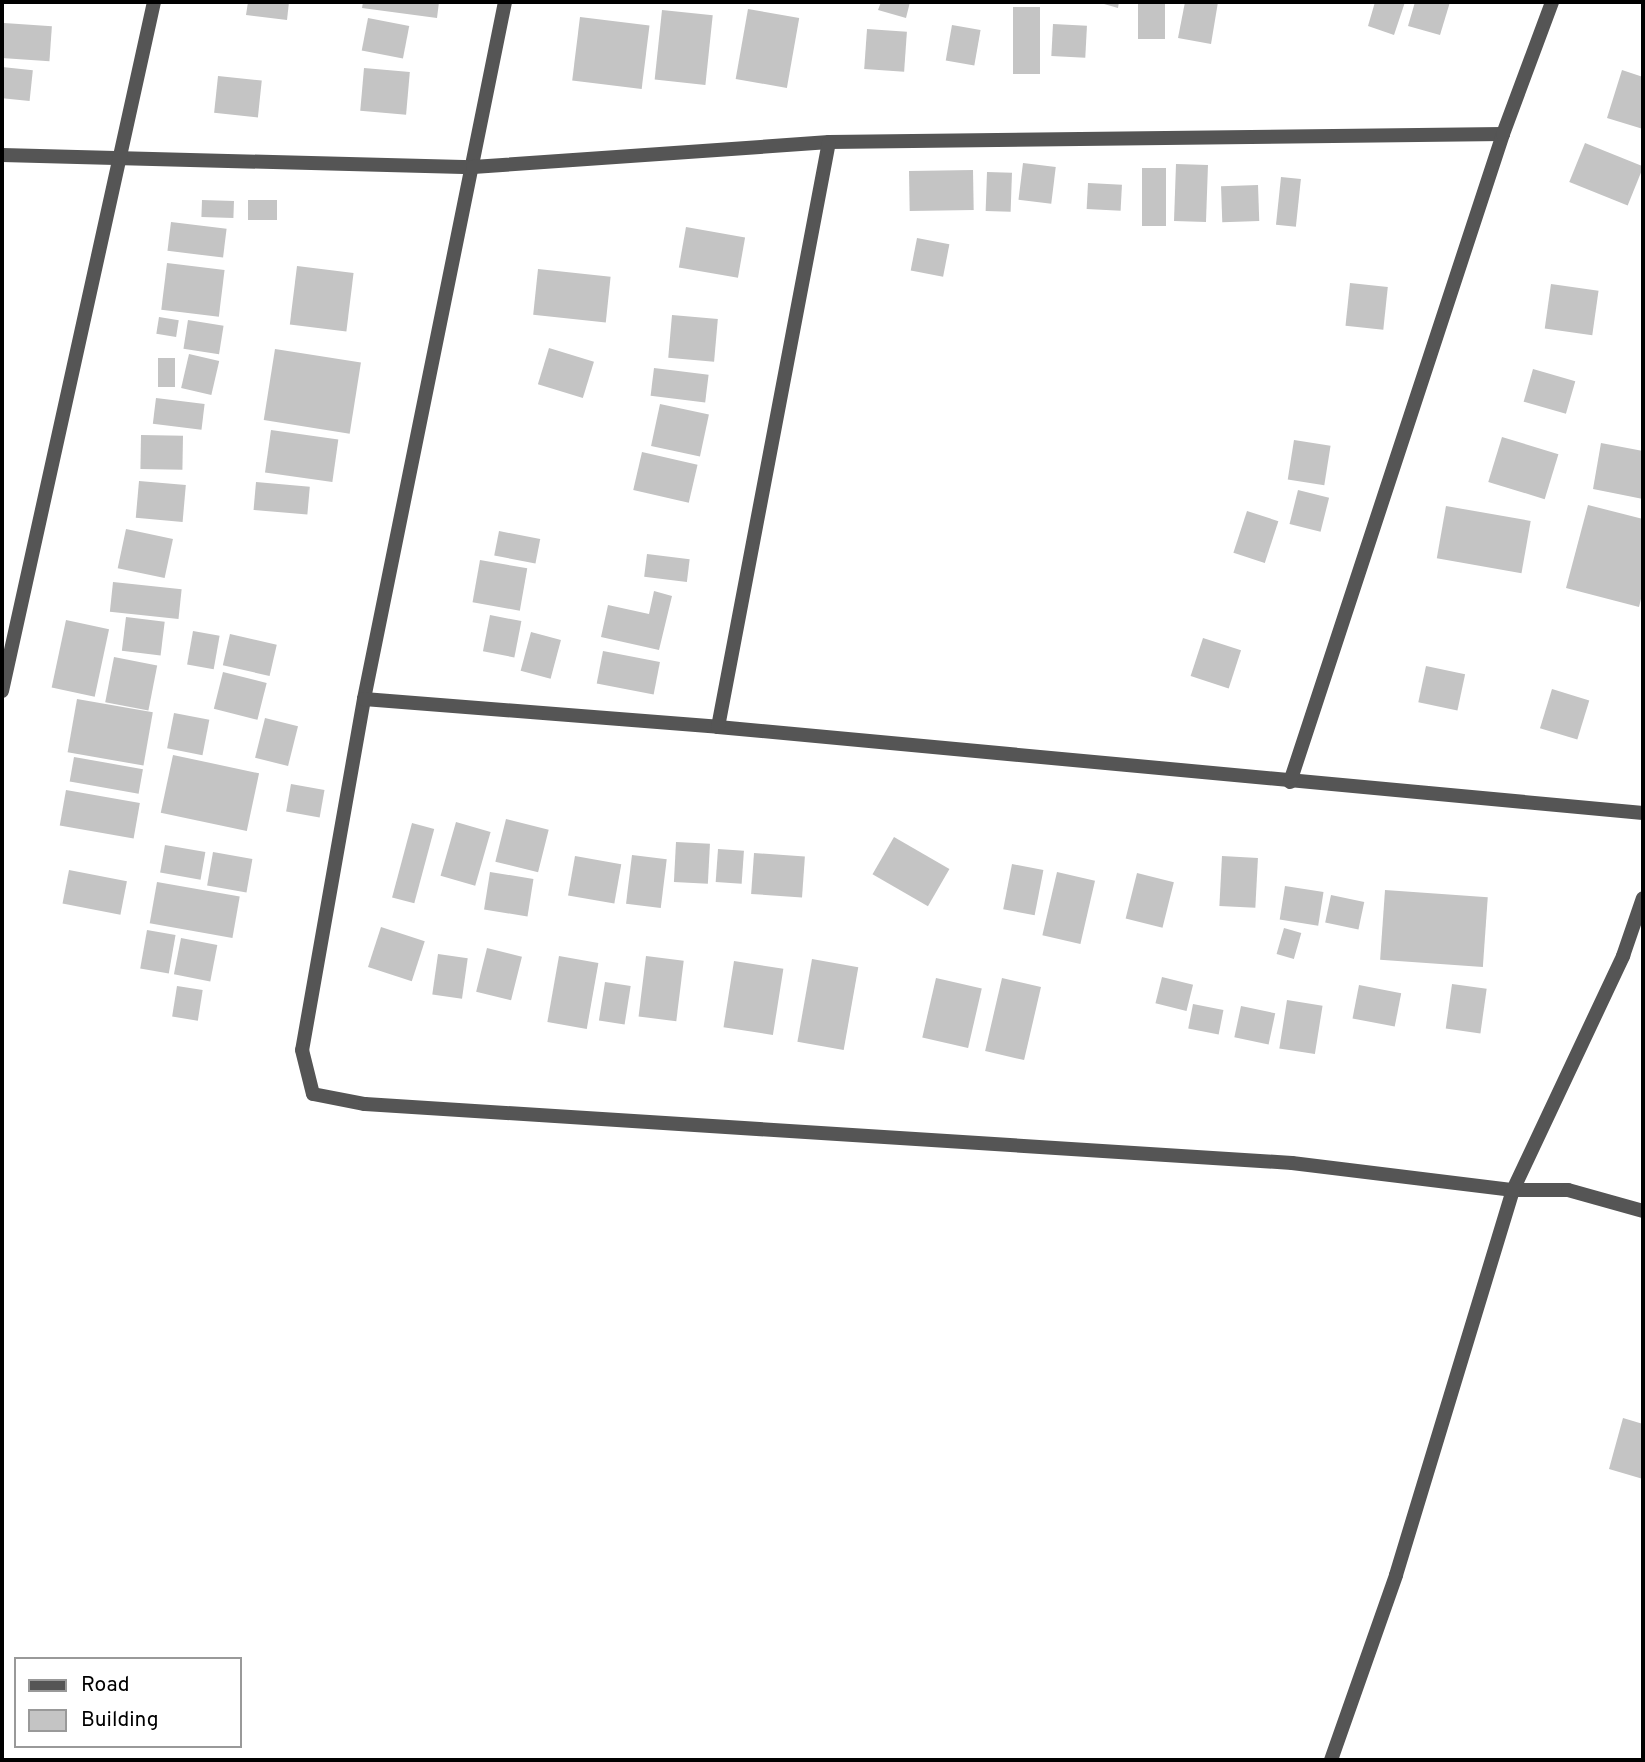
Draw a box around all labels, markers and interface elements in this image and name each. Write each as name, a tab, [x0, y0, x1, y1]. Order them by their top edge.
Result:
legend	[14, 1657, 242, 1748]
text: Road	[81, 1672, 130, 1699]
text: Building	[81, 1707, 159, 1734]

